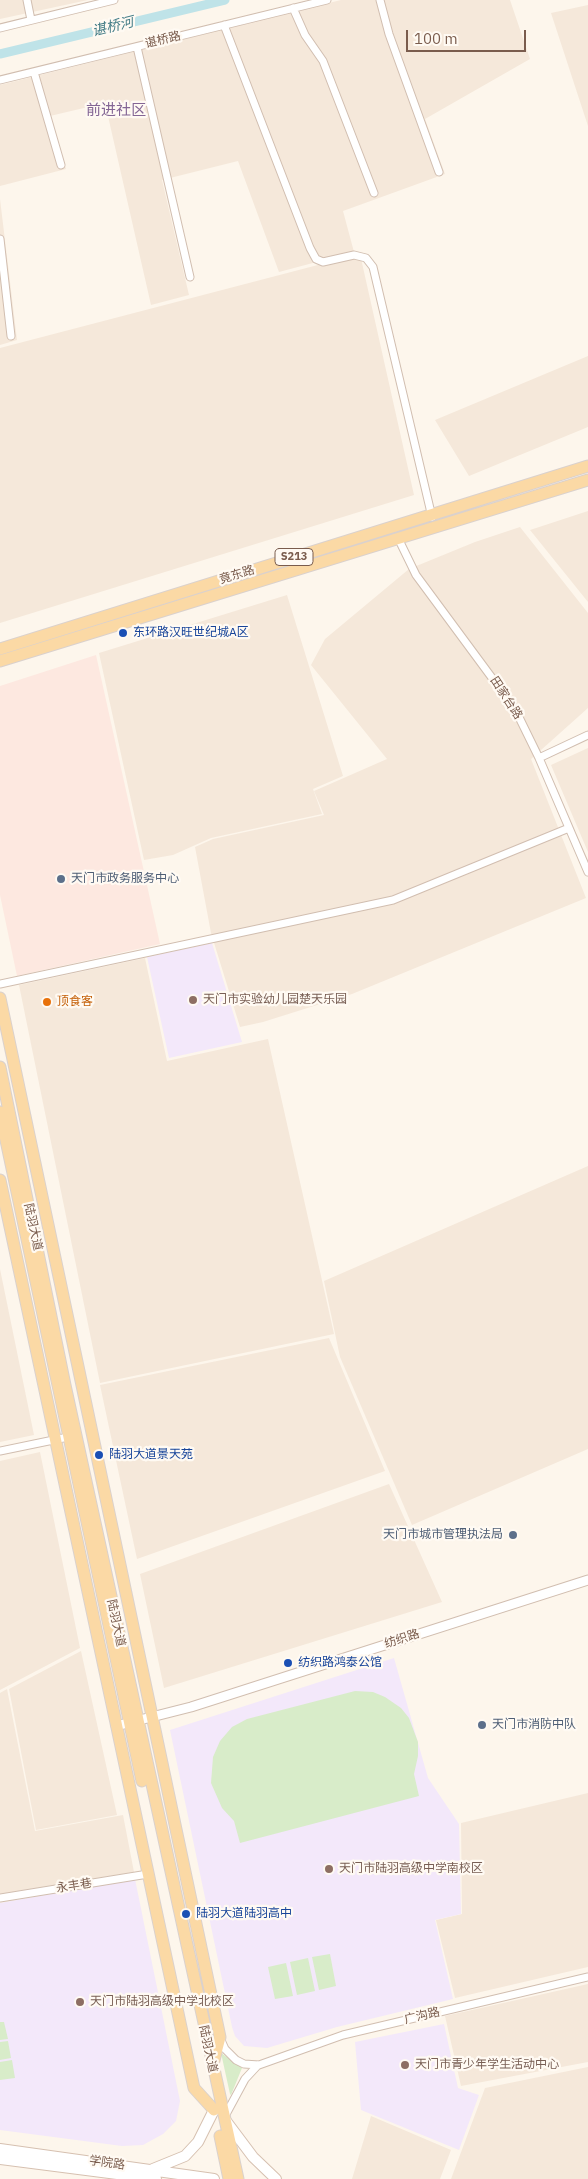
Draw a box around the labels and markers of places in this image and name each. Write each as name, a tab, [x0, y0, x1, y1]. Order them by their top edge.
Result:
place label: 东环路汉旺世纪城A区	[133, 626, 249, 640]
marker: 东环路汉旺世纪城A区	[117, 627, 129, 639]
place label: 天门市政务服务中心	[71, 872, 179, 886]
marker: 天门市政务服务中心	[55, 873, 67, 885]
place label: 天门市实验幼儿园楚天乐园	[203, 993, 347, 1007]
marker: 天门市实验幼儿园楚天乐园	[187, 994, 199, 1006]
place label: 顶食客	[57, 995, 93, 1009]
marker: 顶食客	[41, 996, 53, 1008]
place label: 陆羽大道景天苑	[109, 1448, 193, 1462]
marker: 陆羽大道景天苑	[93, 1449, 105, 1461]
place label: 天门市城市管理执法局	[383, 1528, 503, 1542]
marker: 天门市城市管理执法局	[507, 1529, 519, 1541]
place label: 纺织路鸿泰公馆	[298, 1656, 382, 1670]
marker: 纺织路鸿泰公馆	[282, 1657, 294, 1669]
place label: 天门市消防中队	[492, 1718, 576, 1732]
marker: 天门市消防中队	[476, 1719, 488, 1731]
place label: 天门市陆羽高级中学南校区	[339, 1862, 483, 1876]
marker: 天门市陆羽高级中学南校区	[323, 1863, 335, 1875]
place label: 陆羽大道陆羽高中	[196, 1907, 292, 1921]
marker: 陆羽大道陆羽高中	[180, 1908, 192, 1920]
place label: 天门市陆羽高级中学北校区	[90, 1995, 234, 2009]
marker: 天门市陆羽高级中学北校区	[74, 1996, 86, 2008]
place label: 天门市青少年学生活动中心	[415, 2058, 559, 2072]
marker: 天门市青少年学生活动中心	[399, 2059, 411, 2071]

